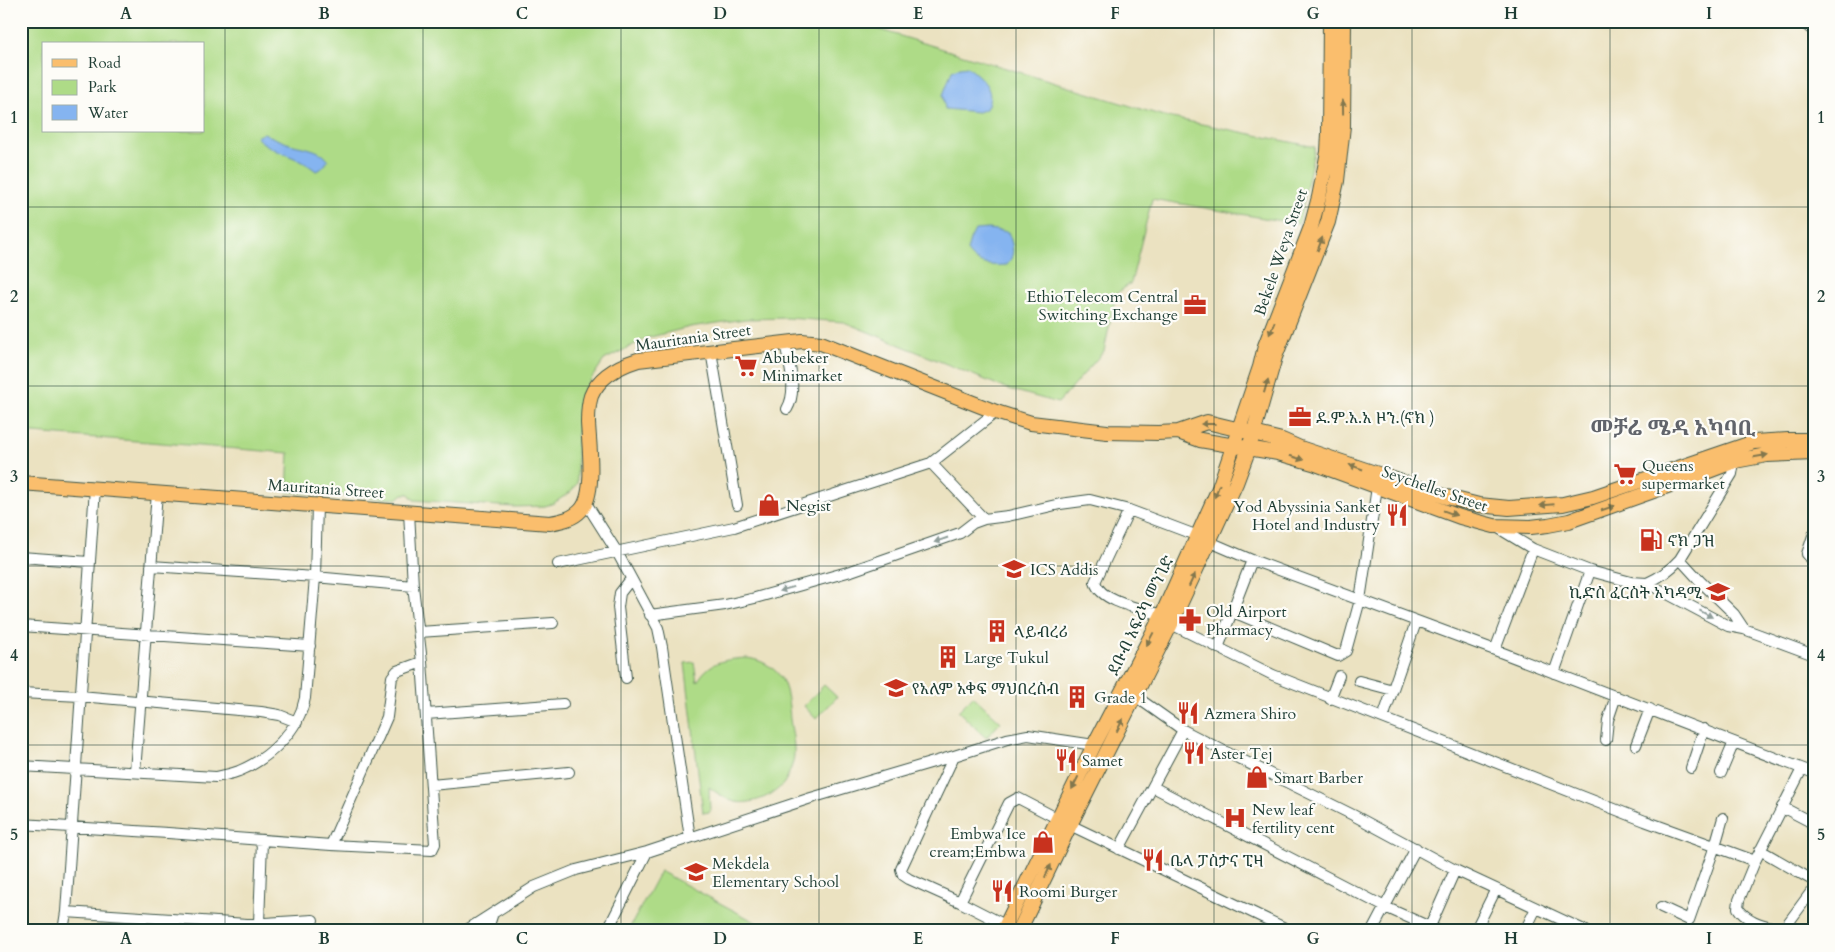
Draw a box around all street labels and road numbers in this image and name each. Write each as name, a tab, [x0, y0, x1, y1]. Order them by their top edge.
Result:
street label: Bekele Weya Street	[1249, 186, 1313, 319]
street label: Mauritania Street	[634, 319, 752, 357]
street label: Seychelles Street	[1379, 461, 1491, 517]
street label: Mauritania Street	[267, 474, 385, 504]
street label: ደቡብ አፍሪካ መንገድ	[1102, 551, 1180, 679]

